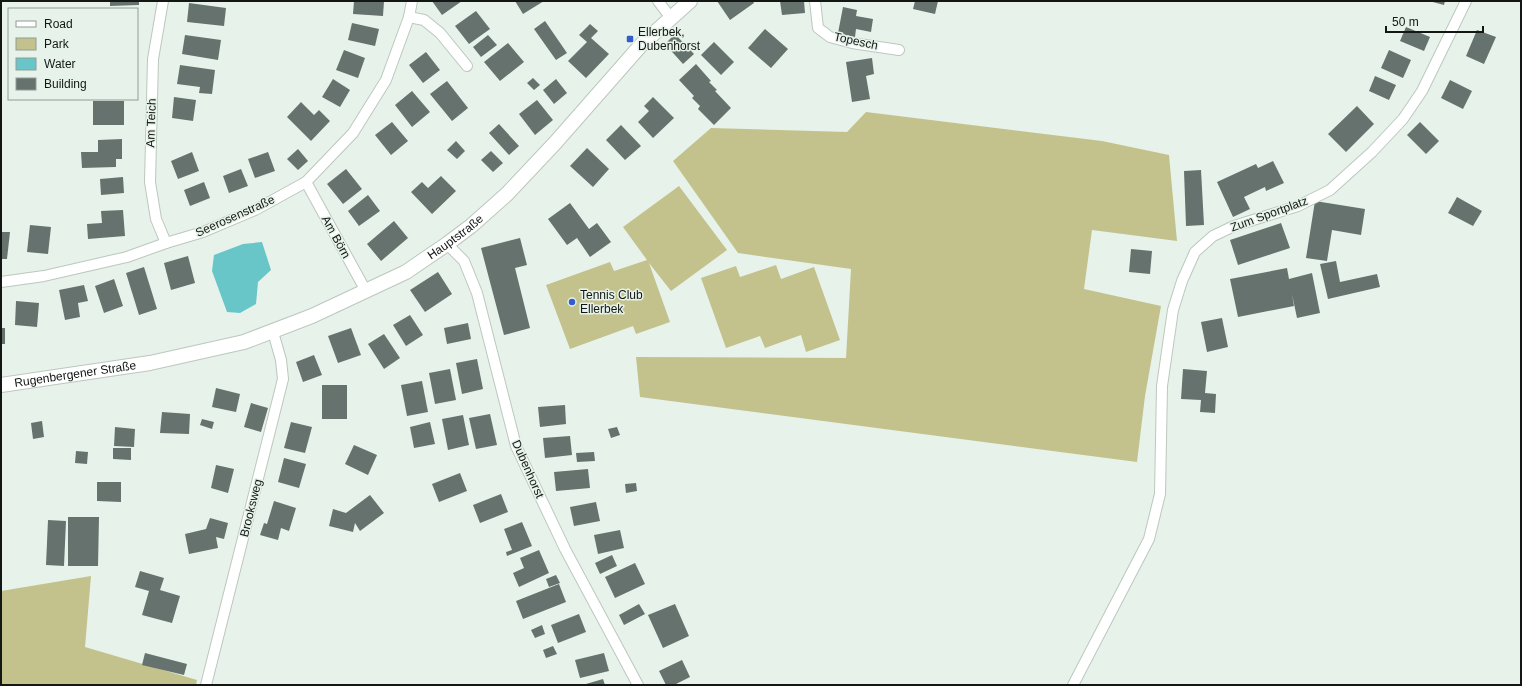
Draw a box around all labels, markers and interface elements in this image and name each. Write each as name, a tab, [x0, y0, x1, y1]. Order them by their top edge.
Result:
legend	[8, 8, 138, 100]
scale bar	[1386, 8, 1483, 34]
text: 50 m	[1392, 15, 1419, 29]
text: Road	[44, 17, 73, 31]
place label: Ellerbek, Dubenhorst	[638, 25, 701, 53]
street label: Topesch	[833, 30, 879, 52]
marker: Ellerbek, Dubenhorst	[625, 34, 635, 44]
text: Park	[44, 37, 70, 51]
text: Water	[44, 57, 76, 71]
text: Building	[44, 77, 87, 91]
street label: Am Teich	[143, 98, 159, 148]
street label: Seerosenstraße	[193, 192, 277, 240]
street label: Zum Sportplatz	[1228, 194, 1310, 234]
street label: Hauptstraße	[425, 211, 486, 262]
street label: Am Börn	[319, 213, 353, 261]
place label: Tennis Club Ellerbek	[580, 288, 643, 316]
marker: Tennis Club Ellerbek	[567, 297, 577, 307]
street label: Rugenbergener Straße	[13, 358, 137, 390]
street label: Dubenhorst	[509, 438, 547, 501]
street label: Brooksweg	[237, 478, 265, 538]

